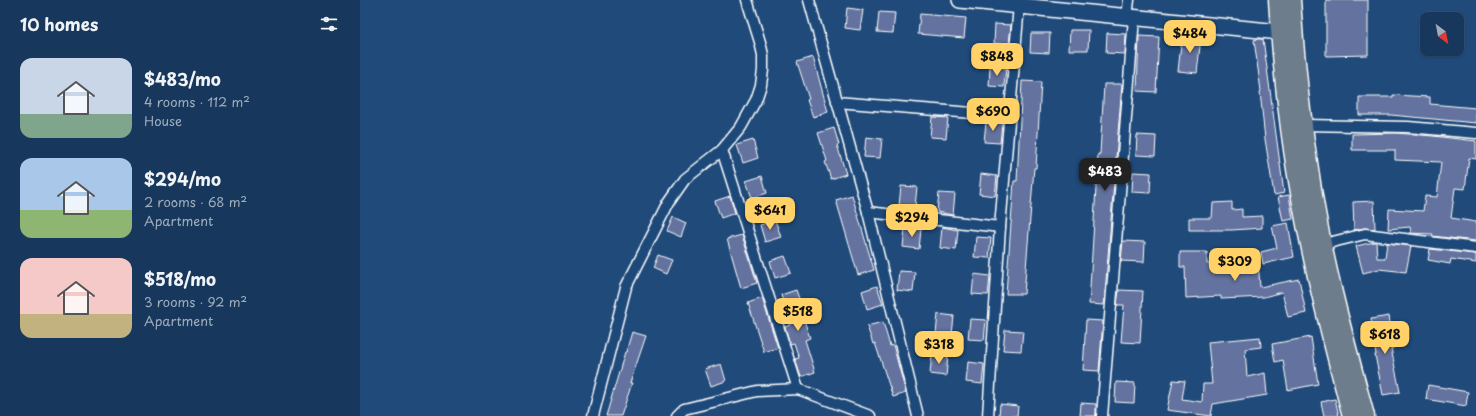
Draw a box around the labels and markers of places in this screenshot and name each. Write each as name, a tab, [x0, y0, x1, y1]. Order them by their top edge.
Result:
pin: $484	[1166, 20, 1214, 54]
pin: $848	[973, 43, 1021, 77]
pin: $690	[969, 98, 1017, 132]
pin: $483	[1081, 158, 1129, 192]
pin: $641	[746, 197, 794, 231]
pin: $294	[888, 204, 936, 238]
pin: $309	[1211, 248, 1259, 282]
pin: $518	[774, 298, 822, 332]
pin: $618	[1361, 321, 1409, 355]
pin: $318	[915, 331, 963, 365]

